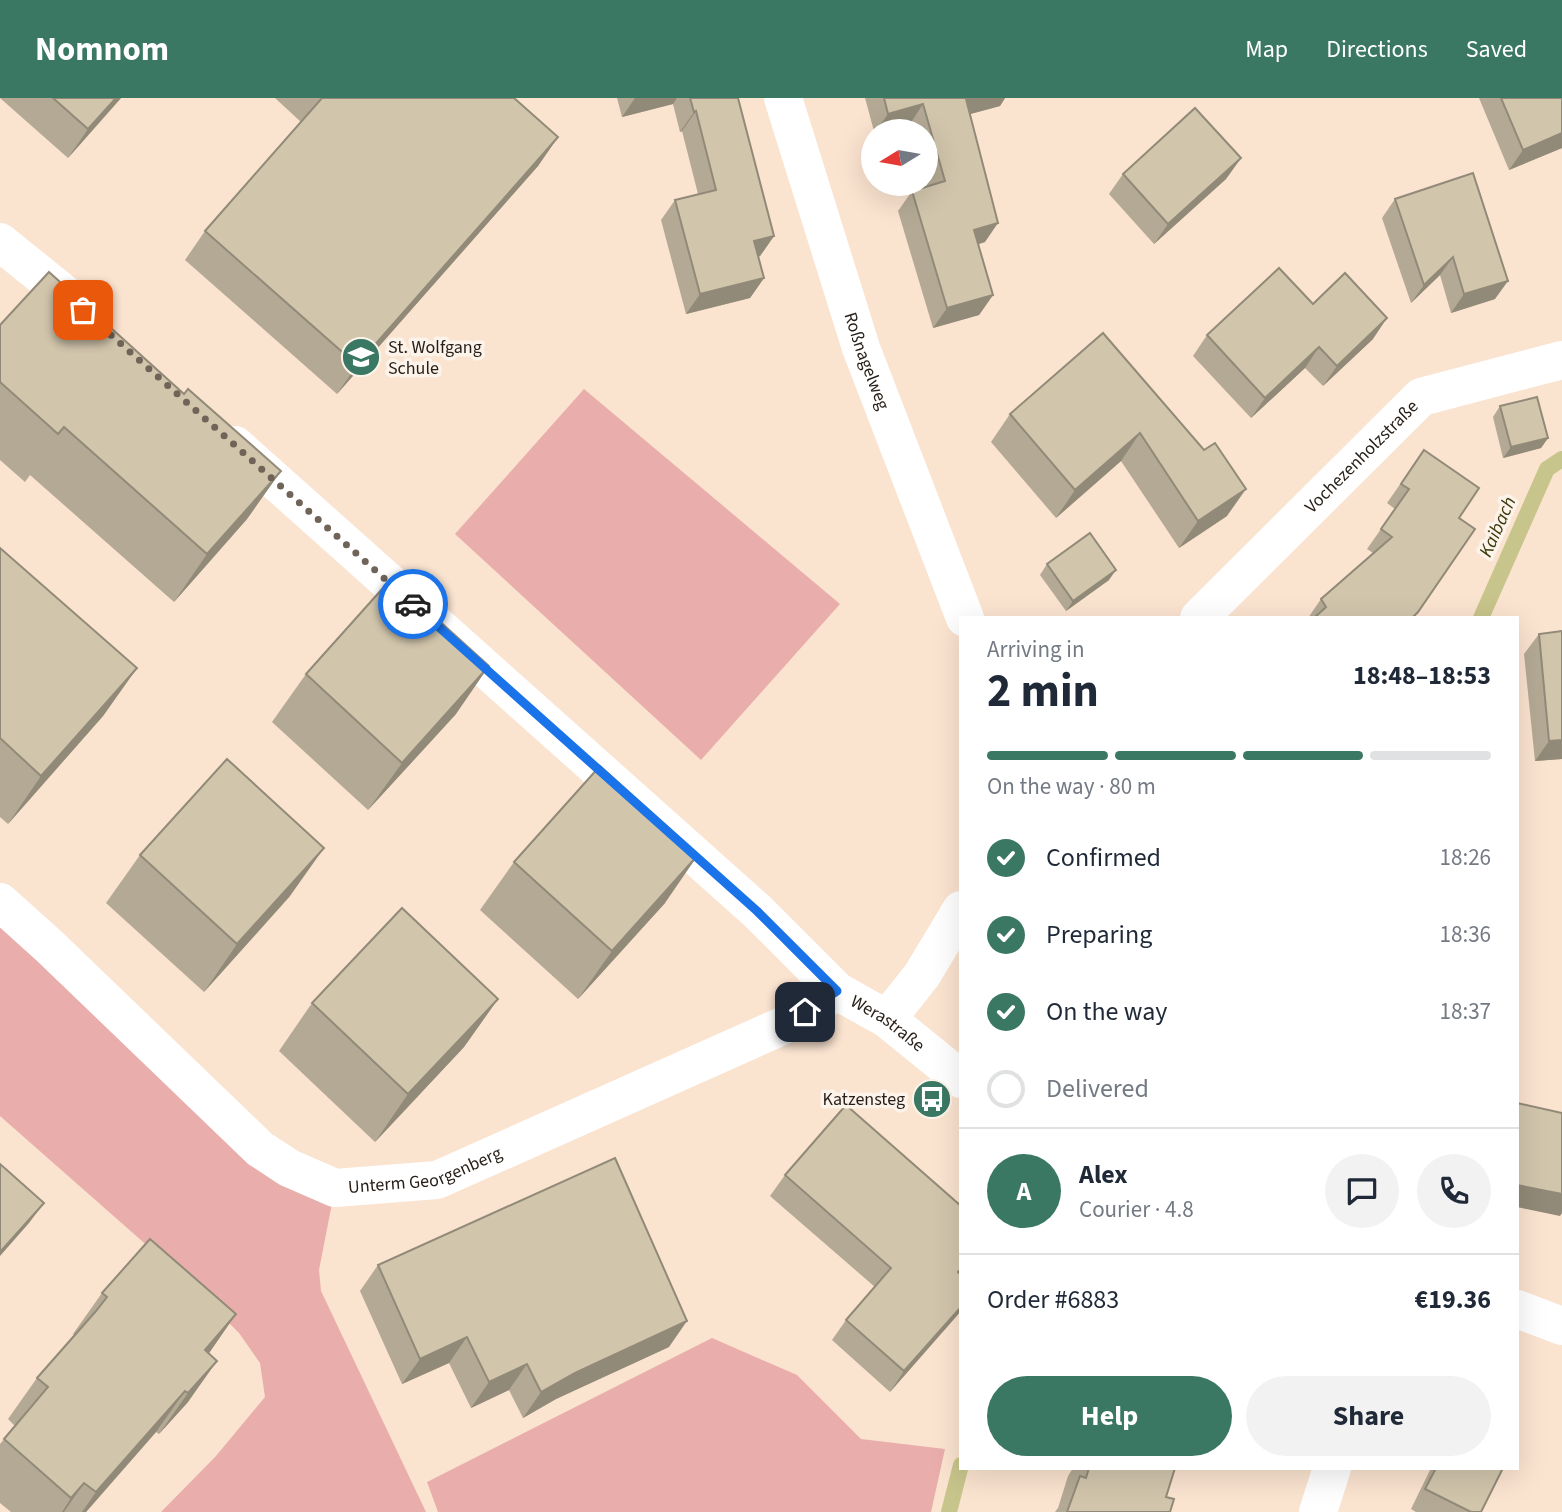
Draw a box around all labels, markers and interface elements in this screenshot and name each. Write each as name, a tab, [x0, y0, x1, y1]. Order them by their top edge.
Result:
text: Nomnom	[35, 26, 169, 73]
text: Map	[1245, 32, 1288, 67]
text: Directions	[1326, 32, 1428, 67]
text: Saved	[1466, 32, 1527, 67]
north arrow	[861, 119, 938, 196]
map controls	[861, 119, 938, 196]
pin	[53, 280, 113, 340]
icon: bag	[64, 291, 102, 329]
street label: Roßnagelweg	[838, 309, 896, 413]
place label: St. Wolfgang Schule	[388, 335, 482, 381]
school or university icon: St. Wolfgang Schule	[340, 336, 382, 378]
street label: Vochezenholzstraße	[1299, 394, 1424, 519]
water label: Kaibach	[1473, 492, 1523, 562]
courier	[378, 569, 448, 639]
icon: car	[394, 585, 432, 623]
text: Arriving in	[987, 633, 1085, 666]
text: 18:48–18:53	[1353, 657, 1491, 694]
text: 2 min	[987, 659, 1099, 724]
text: On the way · 80 m	[987, 770, 1156, 803]
icon: check	[987, 839, 1025, 877]
text: Confirmed	[1046, 839, 1161, 876]
text: 18:26	[1440, 841, 1491, 874]
icon: check	[987, 916, 1025, 954]
text: Preparing	[1046, 916, 1152, 953]
text: 18:36	[1440, 918, 1491, 951]
pin	[775, 982, 835, 1042]
street label: Werastraße	[846, 989, 930, 1057]
icon: home	[786, 993, 824, 1031]
icon: check	[987, 993, 1025, 1031]
text: On the way	[1046, 993, 1167, 1030]
text: 18:37	[1440, 995, 1491, 1028]
text: Delivered	[1046, 1070, 1149, 1107]
bus stop icon: Katzensteg	[911, 1078, 953, 1120]
place label: Katzensteg	[823, 1087, 905, 1112]
street label: Unterm Georgenberg	[347, 1140, 506, 1199]
button: chat	[1325, 1154, 1399, 1228]
button: phone	[1417, 1154, 1491, 1228]
text: Alex	[1079, 1156, 1128, 1193]
text: A	[1017, 1173, 1031, 1210]
text: Courier · 4.8	[1079, 1193, 1194, 1226]
text: Order #6883	[987, 1281, 1119, 1318]
text: €19.36	[1415, 1281, 1491, 1318]
button: Help	[987, 1376, 1232, 1456]
button: Share	[1246, 1376, 1491, 1456]

